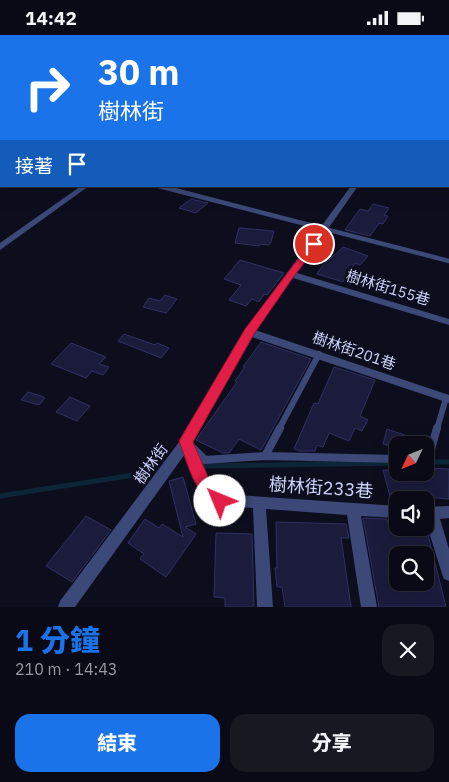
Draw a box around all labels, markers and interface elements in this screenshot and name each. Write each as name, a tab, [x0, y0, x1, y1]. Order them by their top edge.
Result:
text: 14:42	[25, 6, 77, 30]
text: 30 m	[98, 49, 180, 95]
icon: right	[15, 55, 80, 120]
text: 樹林街	[98, 96, 164, 125]
icon: arrive	[63, 150, 91, 178]
text: 接著	[15, 154, 53, 178]
pin	[293, 223, 335, 265]
icon: arrive	[300, 230, 328, 258]
street label: 樹林街155巷	[344, 266, 433, 309]
street label: 樹林街201巷	[310, 327, 398, 374]
north arrow	[389, 436, 434, 481]
map controls	[389, 436, 434, 591]
street label: 樹林街	[130, 440, 172, 487]
street label: 樹林街233巷	[268, 472, 374, 503]
position arrow	[193, 474, 245, 526]
button: sound	[389, 491, 434, 536]
button: search	[389, 546, 434, 591]
text: 1 分鐘	[15, 620, 100, 659]
button: close	[382, 624, 434, 676]
text: 210 m · 14:43	[15, 659, 117, 679]
button: 結束	[15, 714, 220, 772]
button: 分享	[230, 714, 434, 772]

